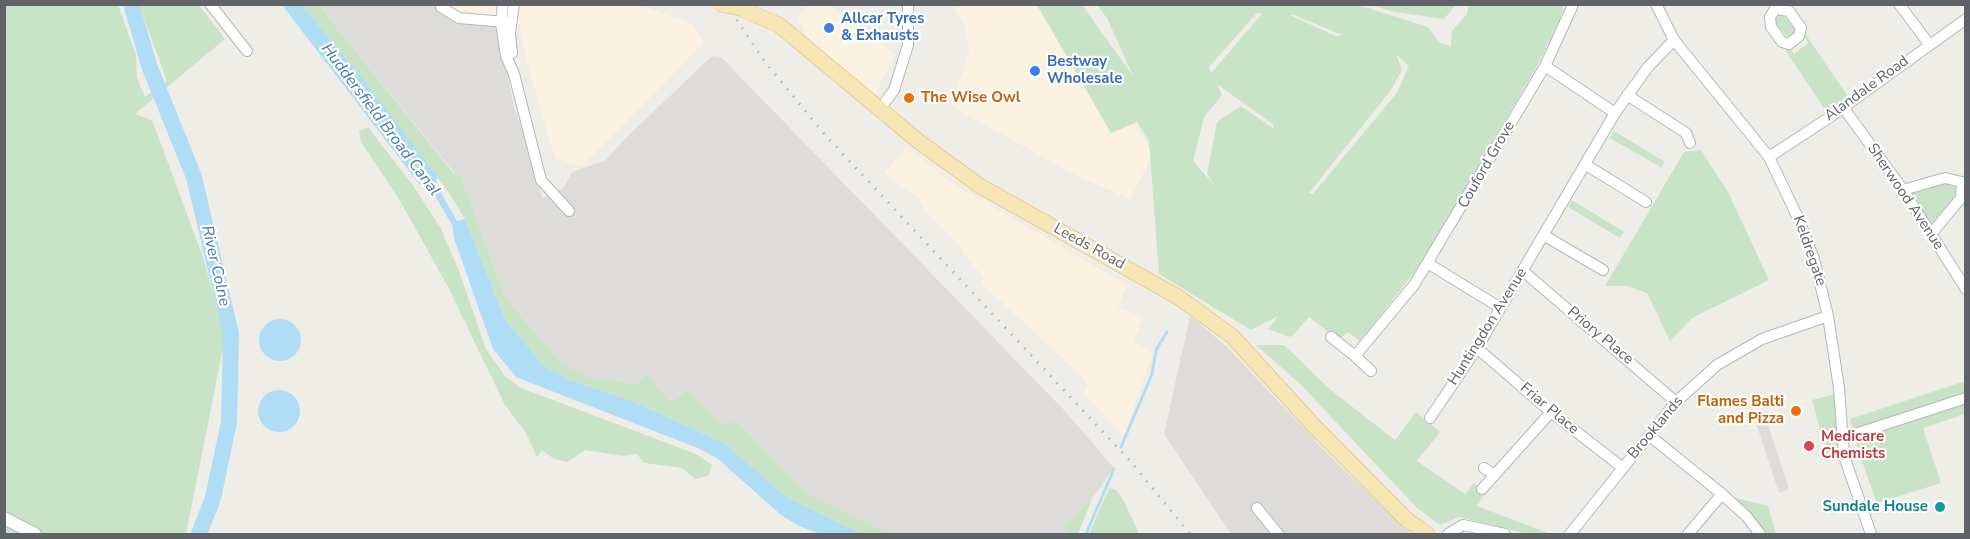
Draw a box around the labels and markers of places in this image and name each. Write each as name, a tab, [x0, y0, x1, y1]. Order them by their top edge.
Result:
place label: Allcar Tyres & Exhausts	[841, 10, 924, 45]
marker: Allcar Tyres & Exhausts	[822, 21, 836, 35]
place label: Bestway Wholesale	[1047, 53, 1122, 88]
marker: Bestway Wholesale	[1028, 64, 1042, 78]
place label: The Wise Owl	[921, 89, 1021, 107]
marker: The Wise Owl	[902, 91, 916, 105]
place label: Flames Balti and Pizza	[1697, 393, 1784, 428]
marker: Flames Balti and Pizza	[1789, 404, 1803, 418]
place label: Medicare Chemists	[1821, 428, 1885, 463]
marker: Medicare Chemists	[1802, 439, 1816, 453]
place label: Sundale House	[1823, 498, 1928, 516]
marker: Sundale House	[1933, 500, 1947, 514]

